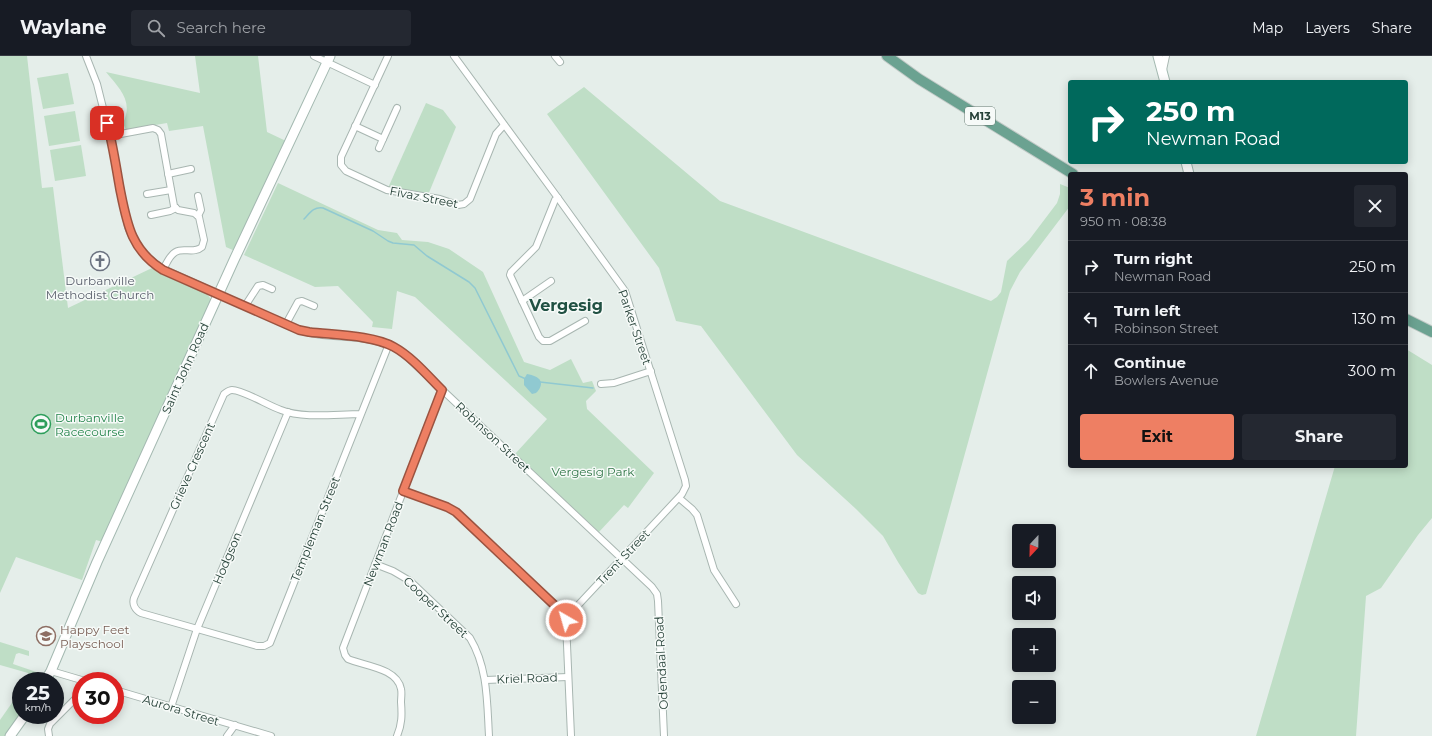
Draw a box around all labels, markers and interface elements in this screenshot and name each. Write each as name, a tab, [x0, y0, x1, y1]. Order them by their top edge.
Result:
search box	[131, 10, 411, 46]
text: Waylane	[20, 16, 107, 39]
icon: search	[145, 17, 167, 39]
text: Search here	[177, 18, 266, 37]
text: Map	[1252, 19, 1283, 37]
text: Layers	[1305, 19, 1350, 37]
text: Share	[1372, 19, 1412, 37]
text: 250 m	[1146, 94, 1236, 128]
icon: right	[1080, 96, 1132, 148]
pin	[90, 106, 124, 140]
road number: M13	[965, 107, 995, 125]
icon: arrive	[96, 112, 118, 134]
text: Newman Road	[1146, 128, 1281, 150]
street label: Fivaz Street	[388, 183, 460, 211]
text: 3 min	[1080, 183, 1150, 212]
button: close	[1354, 185, 1396, 227]
text: 950 m · 08:38	[1080, 213, 1166, 229]
text: Turn right	[1114, 249, 1193, 268]
church icon: Durbanville Methodist Church	[89, 250, 111, 272]
icon: right	[1080, 256, 1102, 278]
text: 250 m	[1349, 257, 1396, 276]
text: Newman Road	[1114, 268, 1211, 284]
place label: Durbanville Methodist Church	[46, 273, 154, 302]
street label: Parker Street	[615, 287, 655, 367]
district label: Vergesig	[528, 296, 603, 315]
text: Turn left	[1114, 301, 1181, 320]
icon: left	[1080, 308, 1102, 330]
text: 130 m	[1352, 309, 1396, 328]
street label: Saint John Road	[158, 320, 212, 416]
text: Robinson Street	[1114, 320, 1219, 336]
text: Continue	[1114, 353, 1186, 372]
icon: ahead	[1080, 360, 1102, 382]
text: 300 m	[1348, 361, 1396, 380]
text: Bowlers Avenue	[1114, 372, 1219, 388]
street label: Robinson Street	[453, 399, 534, 476]
place label: Durbanville Racecourse	[55, 410, 125, 439]
sports icon: Durbanville Racecourse	[30, 413, 52, 435]
button: Exit	[1080, 414, 1234, 460]
button: Share	[1242, 414, 1396, 460]
street label: Grieve Crescent	[166, 420, 218, 512]
park label: Vergesig Park	[552, 464, 635, 479]
street label: Templeman Street	[287, 474, 343, 584]
street label: Newman Road	[360, 499, 406, 589]
north arrow	[1012, 524, 1056, 568]
map controls	[1012, 524, 1056, 724]
street label: Trent Street	[593, 526, 653, 588]
street label: Hodgson	[209, 530, 245, 586]
street label: Cooper Street	[401, 573, 472, 641]
button: sound	[1012, 576, 1056, 620]
position arrow	[545, 599, 587, 641]
street label: Odendaal Road	[651, 616, 671, 710]
place label: Happy Feet Playschool	[60, 622, 129, 651]
school or university icon: Happy Feet Playschool	[35, 625, 57, 647]
button: +	[1012, 628, 1056, 672]
street label: Kriel Road	[496, 669, 558, 687]
speed limit sign: 30	[72, 672, 124, 724]
button: −	[1012, 680, 1056, 724]
text: 25	[26, 681, 50, 705]
street label: Aurora Street	[141, 691, 221, 729]
text: km/h	[25, 701, 51, 714]

